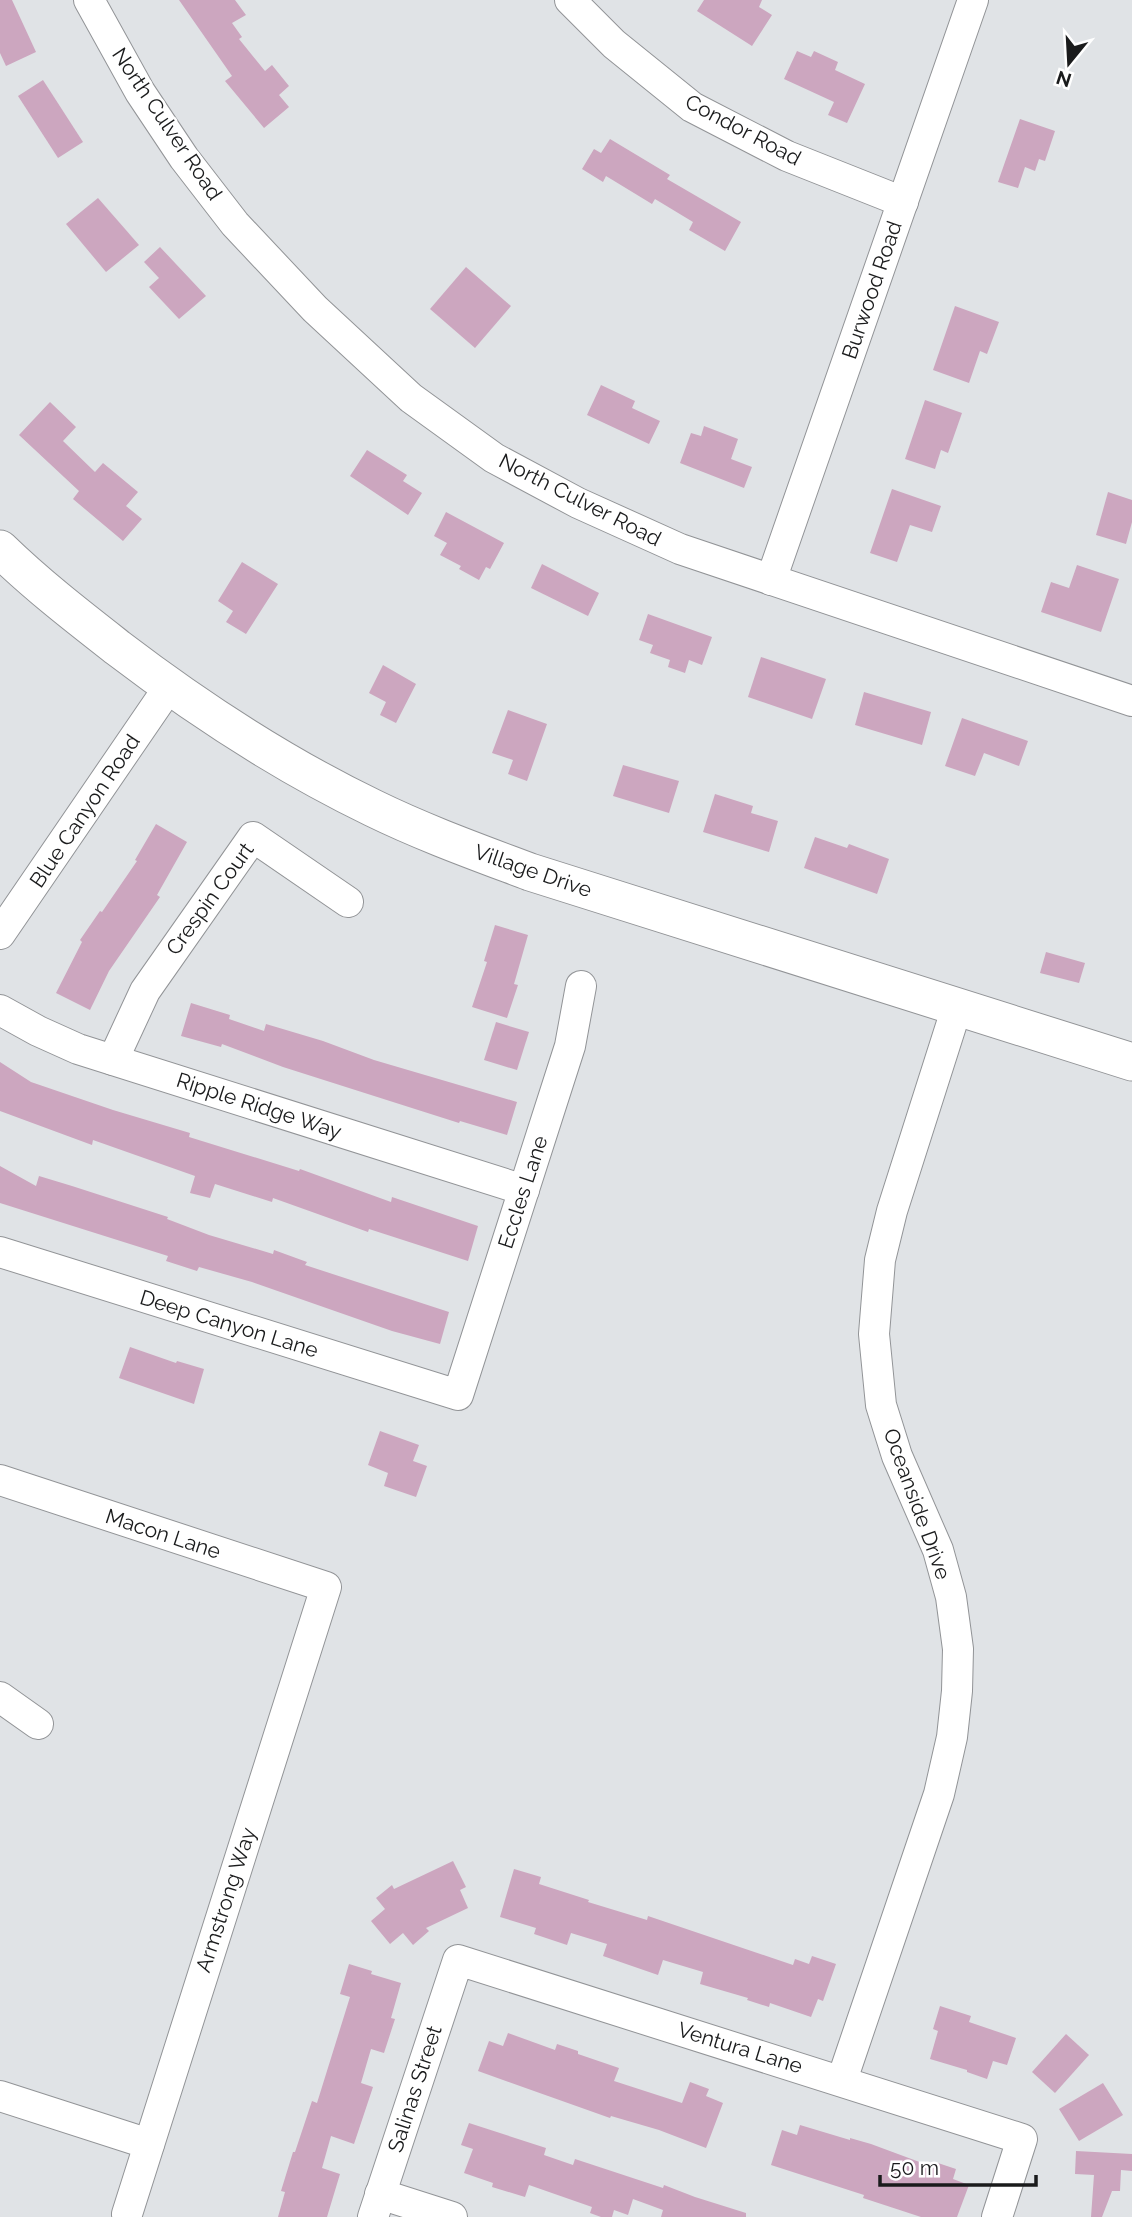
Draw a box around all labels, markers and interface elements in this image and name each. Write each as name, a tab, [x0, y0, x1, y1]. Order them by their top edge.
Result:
north arrow	[1034, 28, 1104, 98]
street label: North Culver Road	[107, 43, 228, 205]
text: N	[1053, 66, 1074, 92]
street label: Condor Road	[681, 89, 805, 170]
street label: Burwood Road	[836, 218, 907, 362]
street label: North Culver Road	[495, 448, 665, 551]
street label: Blue Canyon Road	[24, 729, 145, 892]
street label: Crespin Court	[160, 838, 259, 960]
street label: Village Drive	[471, 839, 595, 902]
street label: Ripple Ridge Way	[173, 1067, 345, 1144]
street label: Eccles Lane	[493, 1132, 553, 1251]
street label: Deep Canyon Lane	[137, 1284, 321, 1363]
street label: Oceanside Drive	[879, 1425, 956, 1583]
street label: Macon Lane	[102, 1503, 224, 1564]
street label: Armstrong Way	[190, 1824, 261, 1975]
street label: Ventura Lane	[675, 2017, 806, 2078]
street label: Salinas Street	[382, 2022, 447, 2155]
scale bar	[880, 2144, 1036, 2188]
text: 50 m	[890, 2155, 939, 2180]

